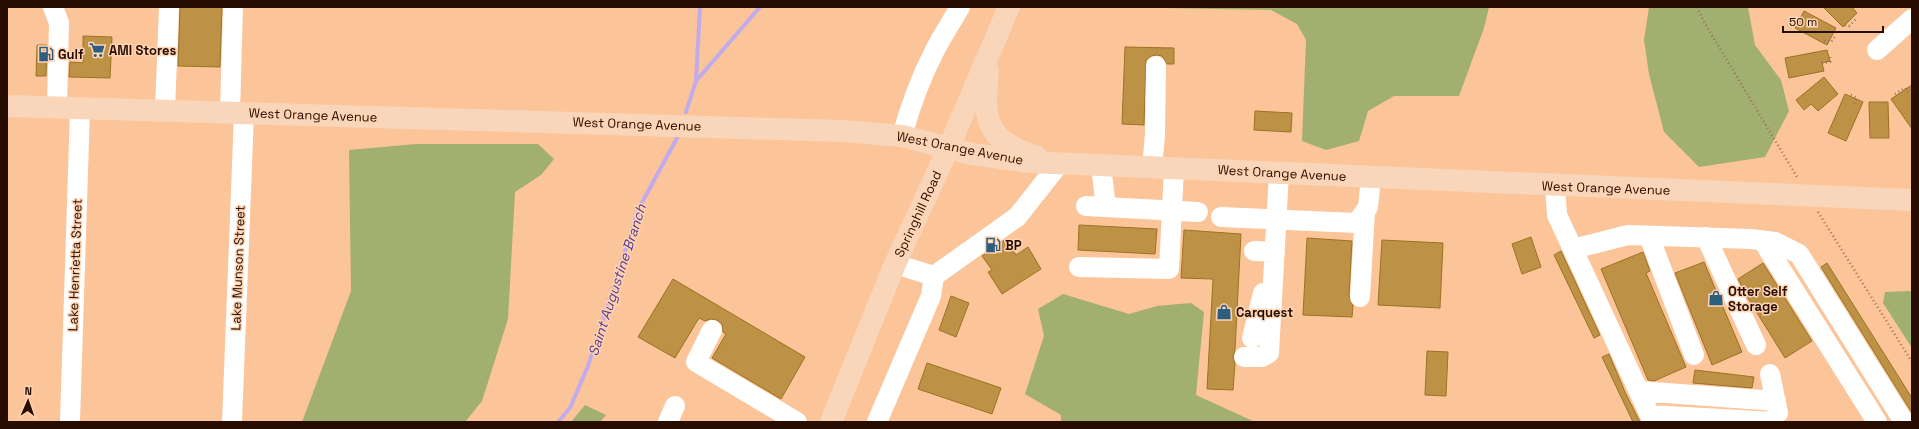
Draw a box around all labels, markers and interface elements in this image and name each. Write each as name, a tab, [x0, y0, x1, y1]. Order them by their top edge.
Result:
scale bar	[1783, 8, 1883, 34]
text: 50 m	[1789, 14, 1817, 30]
supermarket icon: AMI Stores	[88, 41, 106, 59]
place label: AMI Stores	[109, 42, 176, 59]
fuel station icon: Gulf	[37, 45, 55, 63]
place label: Gulf	[58, 46, 84, 63]
street label: West Orange Avenue	[248, 104, 378, 126]
street label: West Orange Avenue	[572, 113, 702, 135]
street label: West Orange Avenue	[895, 127, 1025, 169]
street label: West Orange Avenue	[1217, 161, 1347, 185]
street label: Springhill Road	[891, 168, 945, 260]
street label: West Orange Avenue	[1541, 177, 1671, 199]
street label: Lake Henrietta Street	[64, 198, 86, 332]
water label: Saint Augustine Branch	[584, 201, 650, 358]
street label: Lake Munson Street	[227, 205, 249, 331]
fuel station icon: BP	[984, 236, 1002, 254]
place label: BP	[1005, 237, 1022, 254]
place label: Otter Self Storage	[1728, 283, 1788, 315]
shop icon: Otter Self Storage	[1707, 289, 1725, 307]
shop icon: Carquest	[1215, 303, 1233, 321]
place label: Carquest	[1236, 304, 1293, 321]
north arrow	[8, 381, 48, 421]
text: N	[24, 384, 32, 398]

